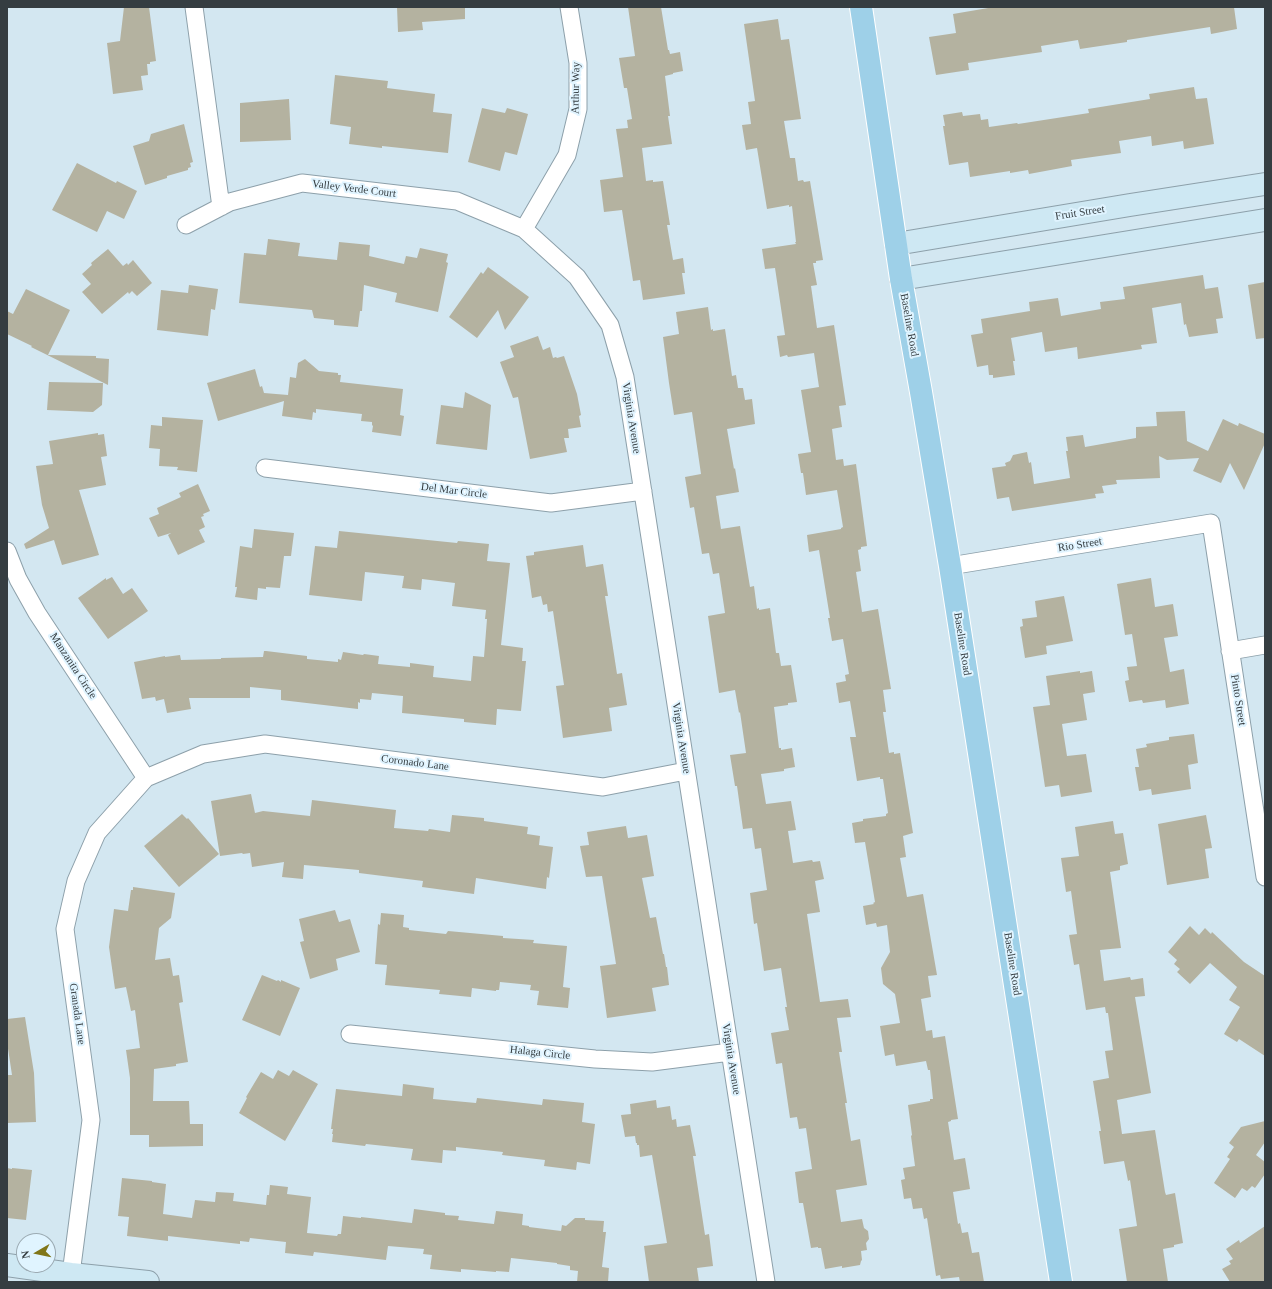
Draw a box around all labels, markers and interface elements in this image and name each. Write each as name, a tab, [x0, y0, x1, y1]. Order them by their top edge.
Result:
street label: Arthur Way	[569, 62, 583, 114]
street label: Valley Verde Court	[311, 177, 397, 201]
street label: Fruit Street	[1054, 203, 1106, 223]
street label: Baseline Road	[897, 292, 921, 358]
street label: Virginia Avenue	[619, 381, 643, 455]
street label: Del Mar Circle	[420, 480, 488, 502]
street label: Rio Street	[1057, 535, 1103, 555]
street label: Baseline Road	[950, 611, 974, 677]
street label: Manzanita Circle	[47, 631, 99, 701]
street label: Pinto Street	[1227, 673, 1249, 727]
street label: Virginia Avenue	[669, 701, 693, 775]
street label: Coronado Lane	[380, 752, 450, 774]
street label: Baseline Road	[1000, 931, 1024, 997]
street label: Granada Lane	[66, 982, 88, 1046]
street label: Virginia Avenue	[719, 1022, 743, 1096]
street label: Halaga Circle	[509, 1043, 571, 1063]
north arrow	[16, 1233, 56, 1273]
text: N	[19, 1250, 32, 1260]

